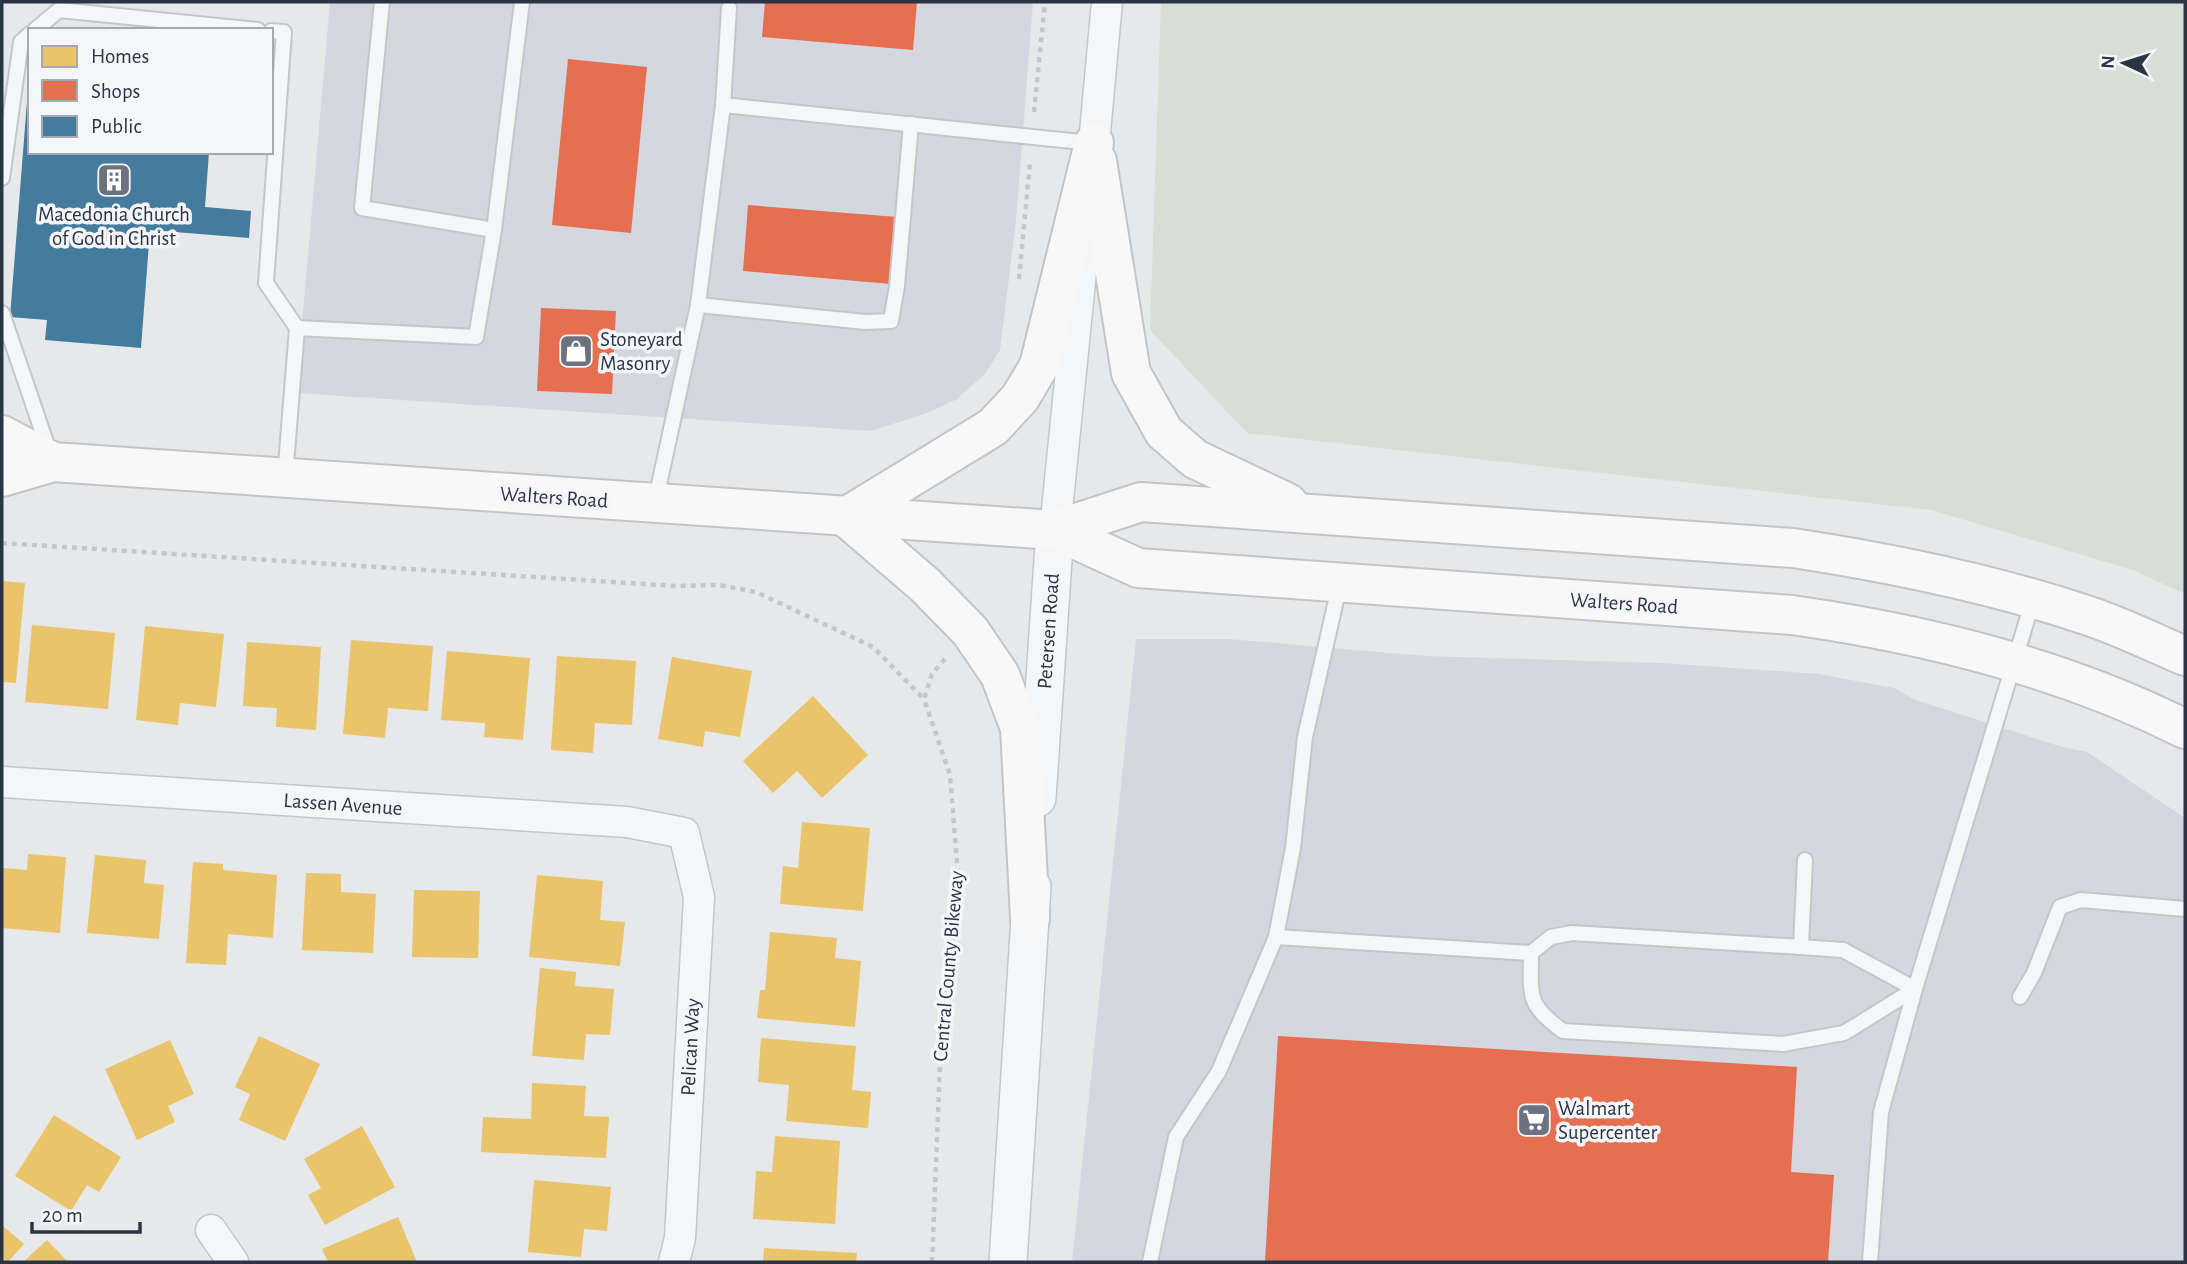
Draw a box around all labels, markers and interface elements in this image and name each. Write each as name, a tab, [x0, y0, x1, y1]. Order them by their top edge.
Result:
legend	[28, 28, 273, 154]
north arrow	[2089, 28, 2159, 98]
text: Homes	[91, 46, 149, 67]
text: N	[2099, 55, 2118, 69]
text: Shops	[91, 81, 140, 102]
text: Public	[91, 116, 141, 137]
building icon: Macedonia Church of God in Christ	[95, 161, 133, 199]
place label: Macedonia Church of God in Christ	[38, 204, 190, 249]
place label: Stoneyard Masonry	[600, 329, 683, 374]
shop icon: Stoneyard Masonry	[557, 332, 595, 370]
street label: Walters Road	[499, 483, 609, 512]
street label: Petersen Road	[1034, 572, 1063, 690]
street label: Walters Road	[1569, 589, 1679, 618]
street label: Lassen Avenue	[283, 790, 403, 819]
street label: Central County Bikeway	[930, 870, 967, 1062]
street label: Pelican Way	[677, 998, 704, 1096]
place label: Walmart Supercenter	[1558, 1098, 1657, 1143]
supermarket icon: Walmart Supercenter	[1515, 1101, 1553, 1139]
scale bar	[32, 1190, 140, 1234]
text: 20 m	[42, 1205, 83, 1226]

